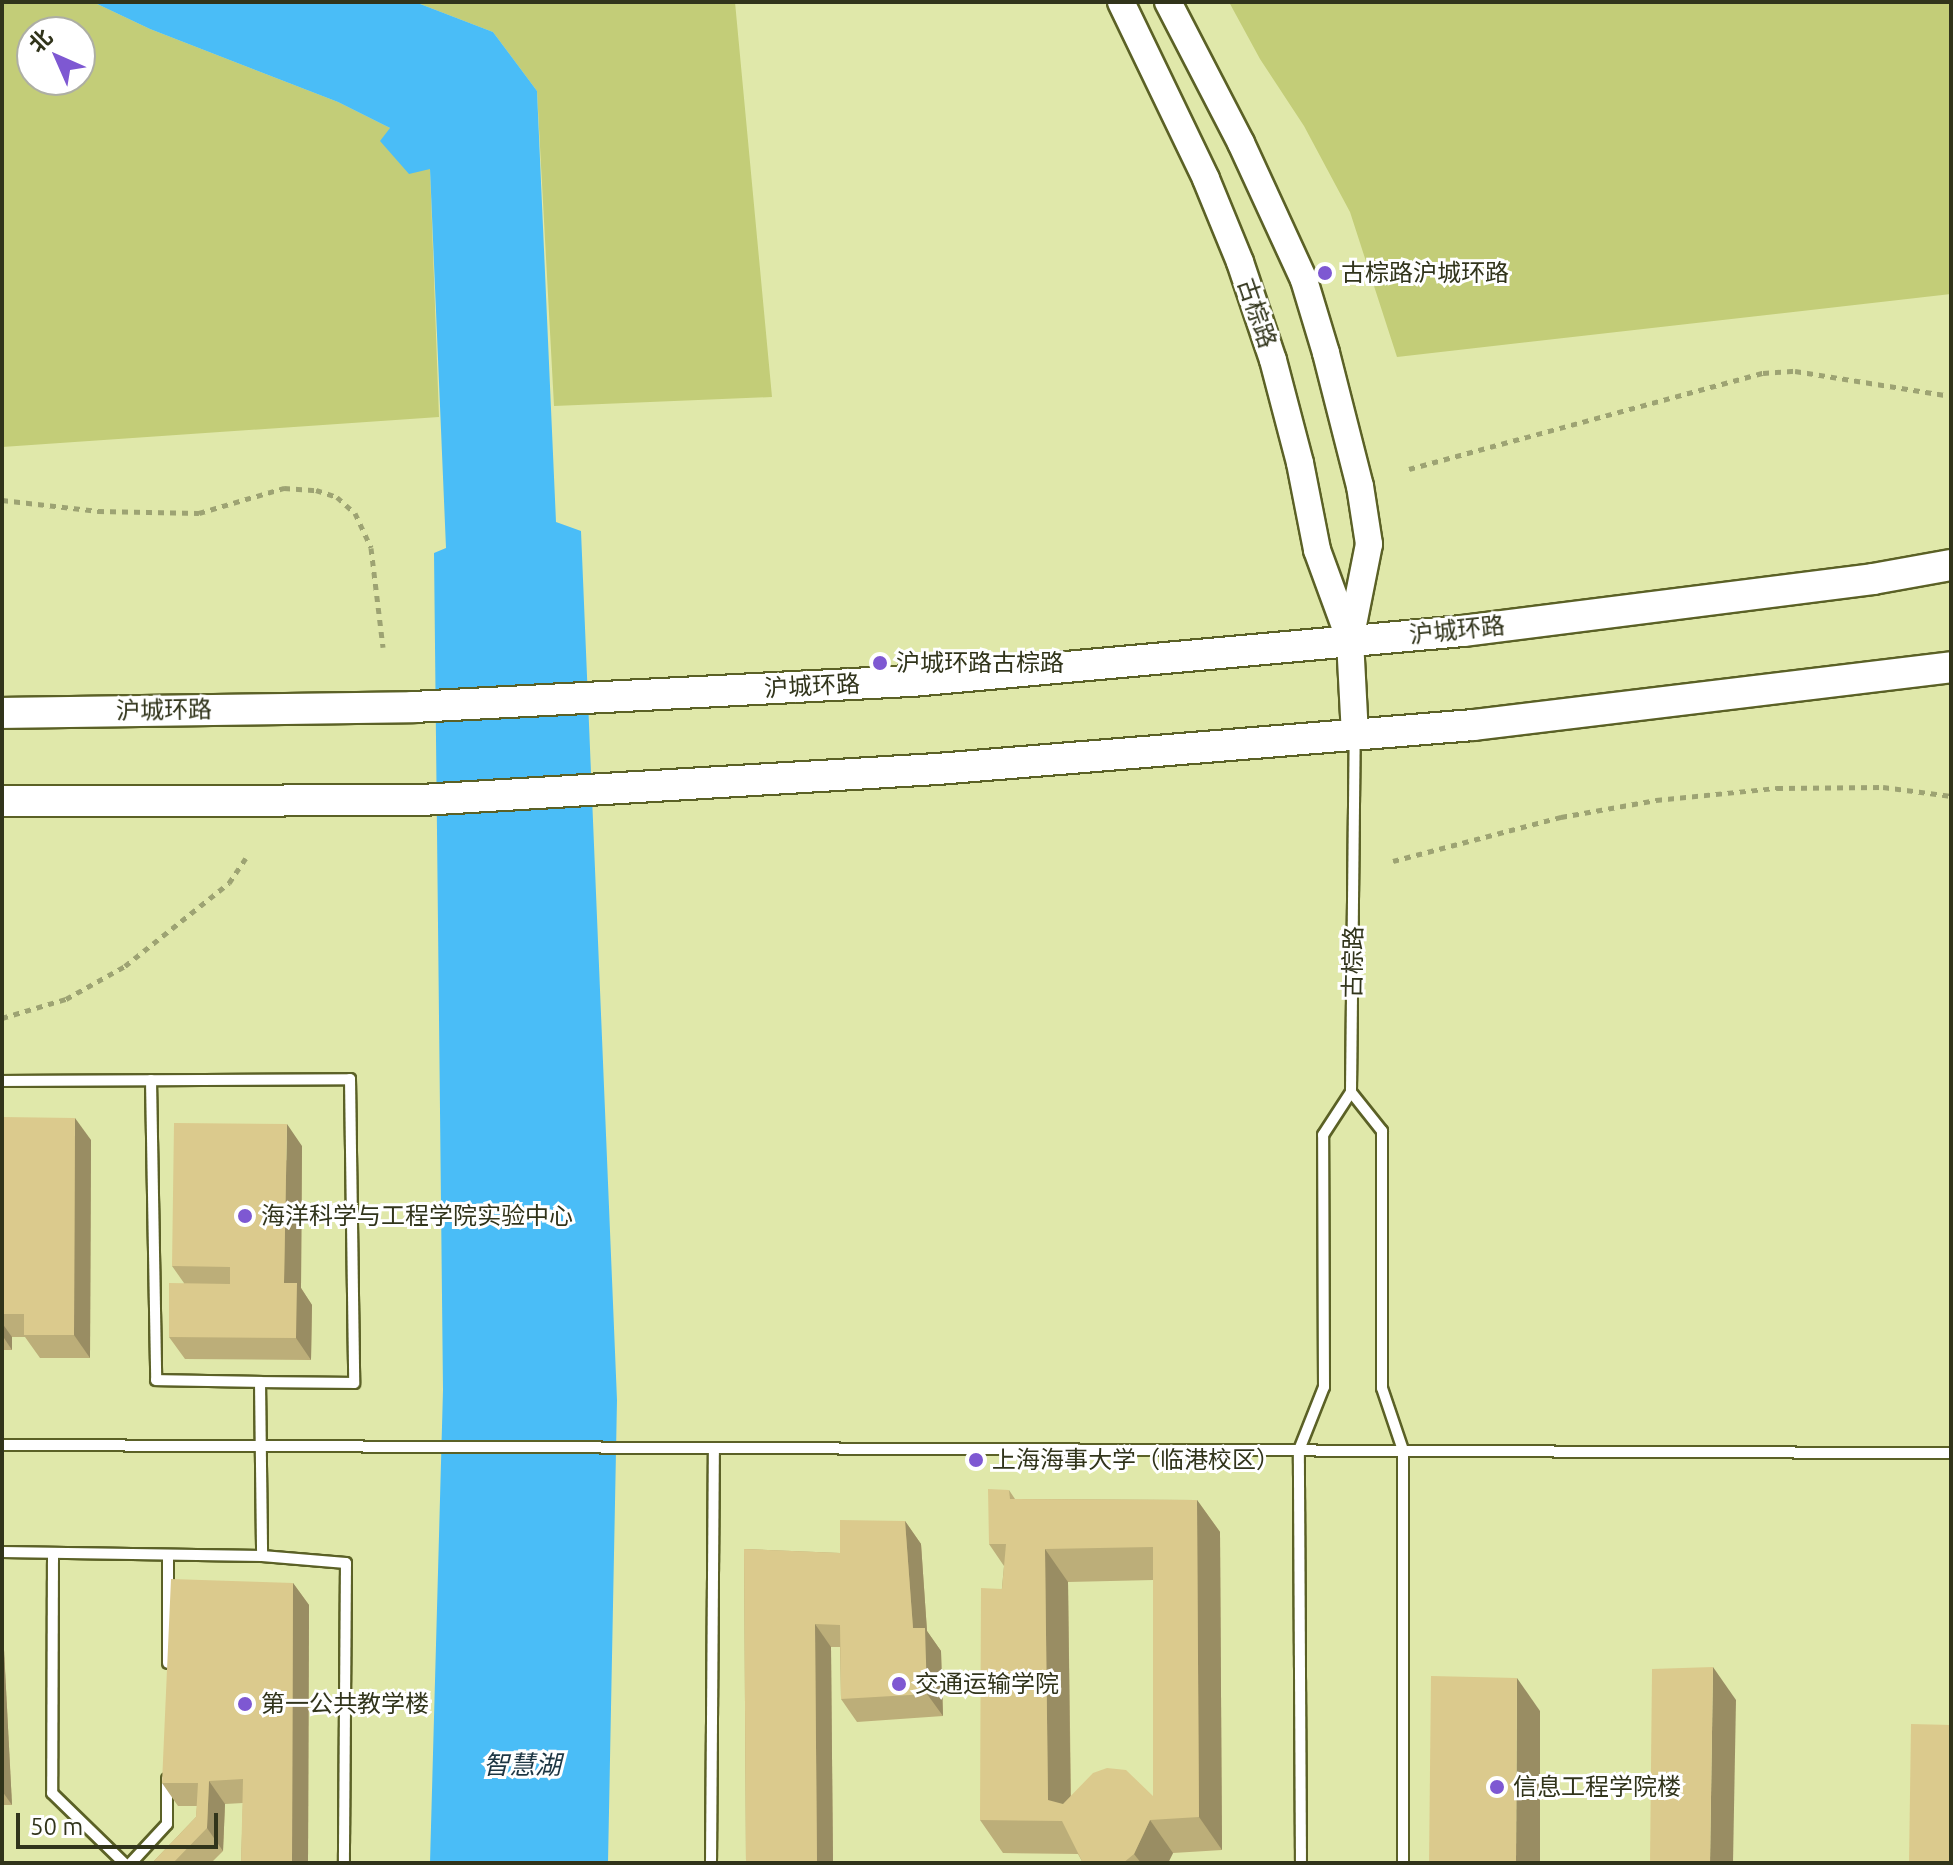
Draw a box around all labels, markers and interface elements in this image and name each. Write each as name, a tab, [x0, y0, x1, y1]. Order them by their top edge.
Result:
north arrow	[16, 16, 96, 96]
text: 北	[23, 23, 57, 57]
place label: 古棕路沪城环路	[1341, 259, 1509, 287]
marker: 古棕路沪城环路	[1316, 264, 1334, 282]
street label: 古棕路	[1232, 274, 1282, 352]
street label: 沪城环路	[1408, 611, 1506, 649]
place label: 沪城环路古棕路	[896, 649, 1064, 677]
marker: 沪城环路古棕路	[871, 654, 889, 672]
street label: 沪城环路	[763, 669, 861, 703]
street label: 沪城环路	[116, 695, 212, 725]
street label: 古棕路	[1338, 926, 1368, 998]
place label: 海洋科学与工程学院实验中心	[261, 1202, 573, 1230]
marker: 海洋科学与工程学院实验中心	[236, 1207, 254, 1225]
place label: 上海海事大学（临港校区）	[992, 1446, 1280, 1474]
marker: 上海海事大学（临港校区）	[967, 1451, 985, 1469]
place label: 交通运输学院	[915, 1670, 1059, 1698]
marker: 交通运输学院	[890, 1675, 908, 1693]
place label: 第一公共教学楼	[261, 1690, 429, 1718]
marker: 第一公共教学楼	[236, 1695, 254, 1713]
water label: 智慧湖	[483, 1749, 561, 1781]
place label: 信息工程学院楼	[1513, 1773, 1681, 1801]
marker: 信息工程学院楼	[1488, 1778, 1506, 1796]
scale bar	[20, 1797, 222, 1847]
text: 50 m	[30, 1813, 83, 1840]

